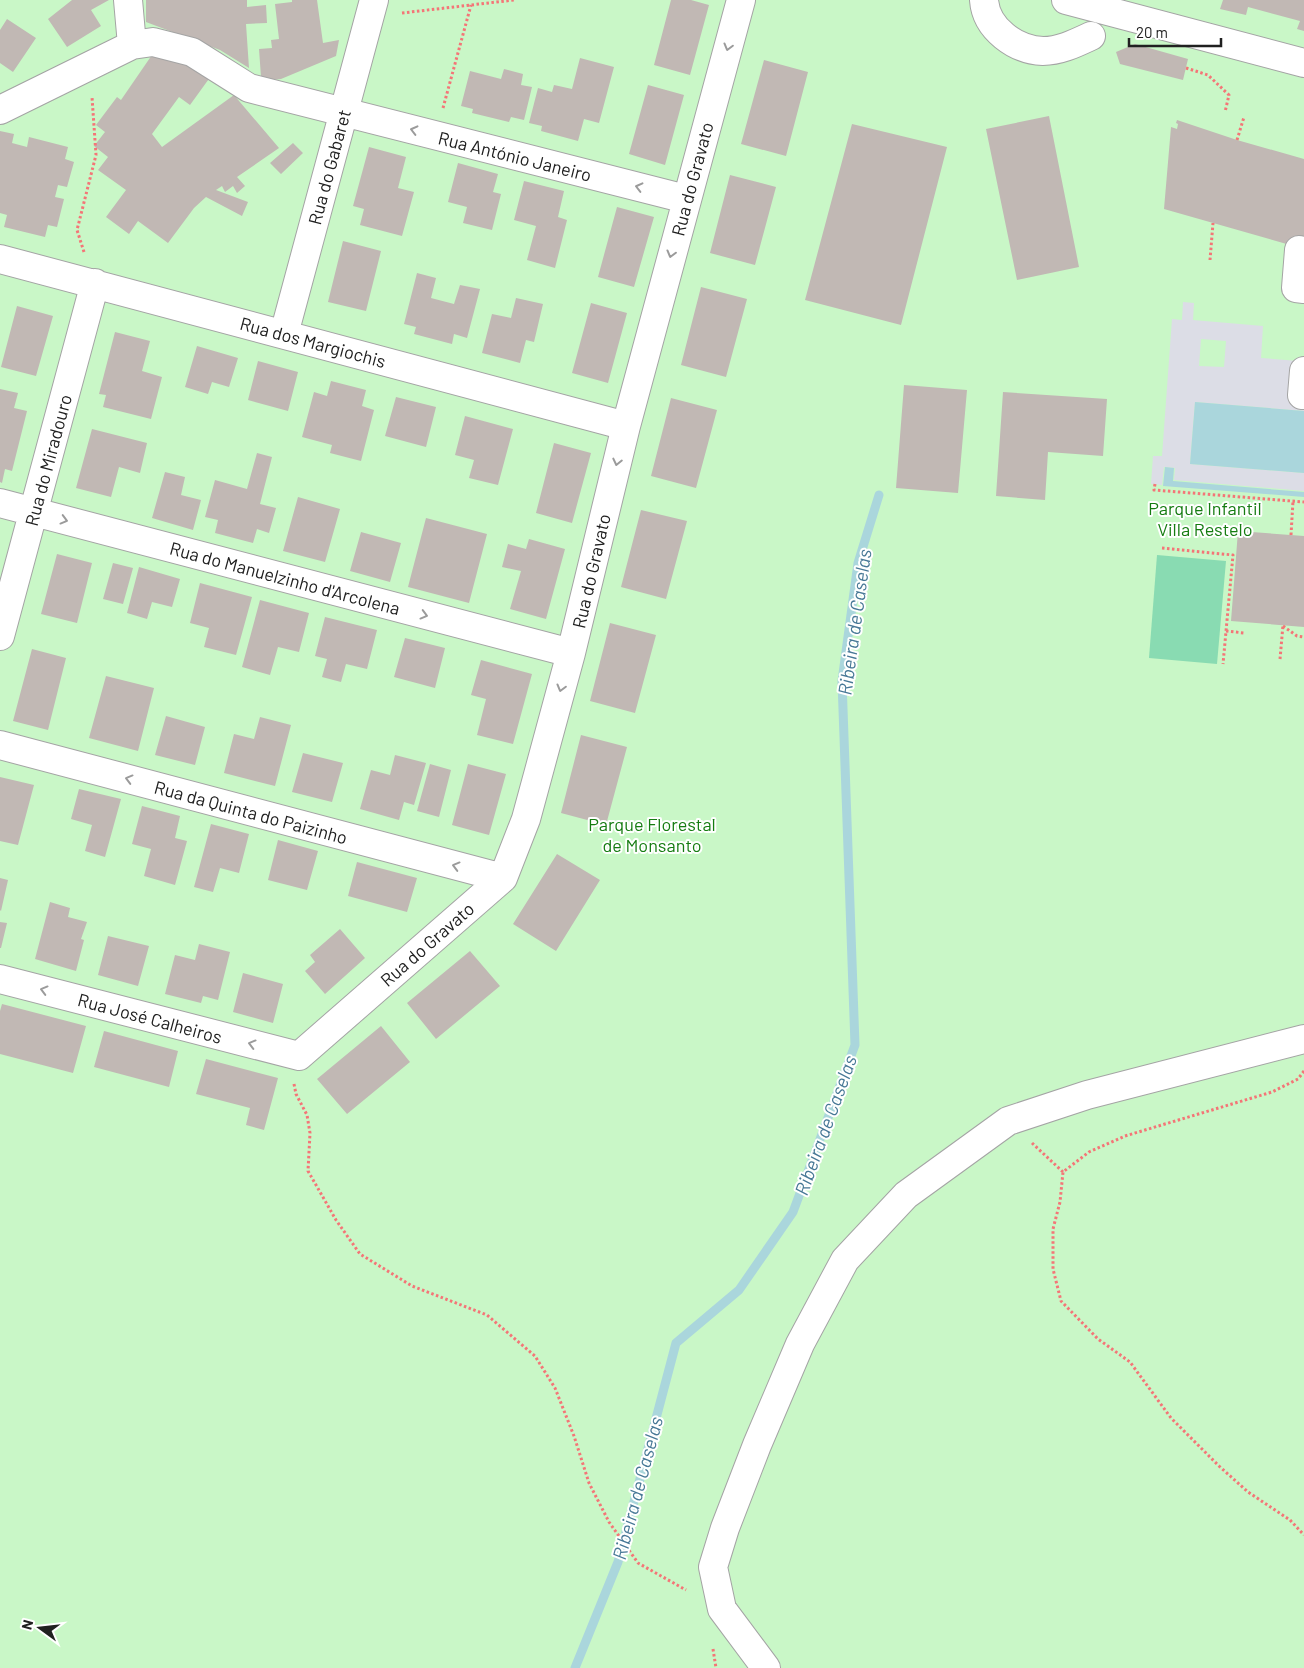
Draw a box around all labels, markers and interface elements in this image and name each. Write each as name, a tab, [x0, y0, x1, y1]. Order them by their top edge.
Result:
scale bar	[1129, 15, 1222, 47]
text: 20 m	[1136, 23, 1168, 41]
one-way arrow	[723, 43, 734, 51]
street label: Rua do Gabaret	[303, 107, 355, 227]
street label: Rua do Gravato	[666, 120, 718, 238]
one-way arrow	[409, 125, 418, 136]
street label: Rua António Janeiro	[436, 126, 594, 186]
one-way arrow	[635, 182, 643, 193]
one-way arrow	[667, 250, 677, 258]
street label: Rua dos Margiochis	[238, 312, 388, 372]
street label: Rua do Miradouro	[20, 392, 76, 528]
one-way arrow	[612, 458, 623, 467]
park label: Parque Infantil Villa Restelo	[1148, 497, 1262, 540]
street label: Rua do Gravato	[567, 512, 615, 630]
one-way arrow	[60, 514, 69, 525]
street label: Rua do Manuelzinho d'Arcolena	[168, 537, 402, 619]
water label: Ribeira de Caselas	[832, 547, 876, 696]
one-way arrow	[420, 609, 429, 620]
one-way arrow	[557, 684, 567, 692]
one-way arrow	[126, 775, 134, 785]
street label: Rua da Quinta do Paizinho	[152, 776, 350, 848]
park label: Parque Florestal de Monsanto	[588, 813, 716, 856]
one-way arrow	[452, 861, 460, 871]
street label: Rua do Gravato	[376, 897, 478, 991]
one-way arrow	[39, 985, 48, 996]
street label: Rua José Calheiros	[76, 988, 224, 1048]
one-way arrow	[247, 1039, 256, 1050]
water label: Ribeira de Caselas	[789, 1052, 861, 1198]
water label: Ribeira de Caselas	[607, 1414, 667, 1562]
north arrow	[15, 1603, 65, 1653]
text: N	[18, 1618, 36, 1631]

